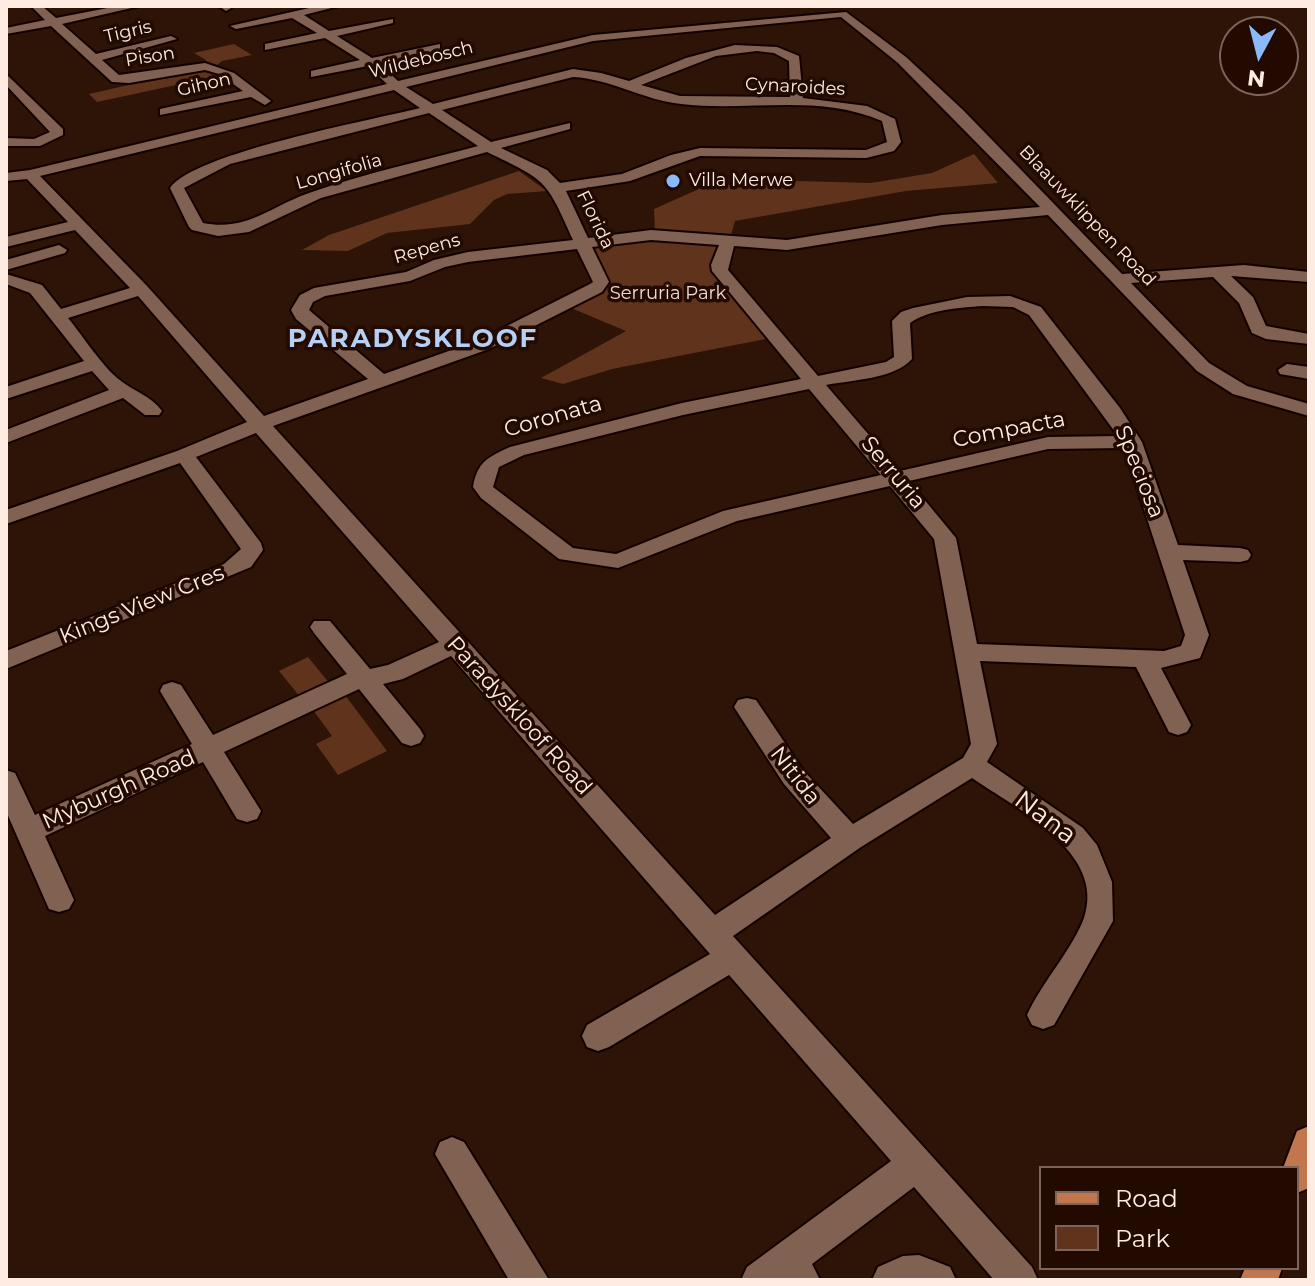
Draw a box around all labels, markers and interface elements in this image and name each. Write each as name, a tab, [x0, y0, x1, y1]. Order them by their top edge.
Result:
street label: Tigris	[102, 16, 154, 48]
north arrow	[1219, 16, 1299, 96]
street label: Wildebosch	[367, 37, 475, 83]
street label: Pison	[124, 42, 176, 72]
text: N	[1246, 64, 1267, 93]
street label: Gihon	[175, 68, 233, 102]
street label: Cynaroides	[744, 74, 846, 100]
street label: Blaauwklippen Road	[1014, 141, 1160, 291]
street label: Longifolia	[293, 149, 385, 195]
place label: Villa Merwe	[689, 170, 793, 192]
marker: Villa Merwe	[664, 172, 682, 190]
street label: Florida	[572, 187, 618, 253]
street label: Repens	[391, 229, 463, 269]
park label: Serruria Park	[610, 283, 726, 305]
district label: PARADYSKLOOF	[288, 323, 538, 355]
street label: Coronata	[501, 390, 605, 444]
street label: Compacta	[951, 406, 1067, 454]
street label: Speciosa	[1109, 422, 1169, 522]
street label: Serruria	[855, 431, 931, 515]
street label: Kings View Cres	[56, 560, 228, 650]
street label: Paradyskloof Road	[441, 631, 597, 801]
street label: Nitida	[764, 742, 826, 810]
street label: Myburgh Road	[39, 745, 199, 835]
street label: Nana	[1008, 785, 1082, 851]
legend	[1039, 1166, 1299, 1270]
text: Road	[1115, 1184, 1178, 1213]
text: Park	[1115, 1224, 1170, 1253]

